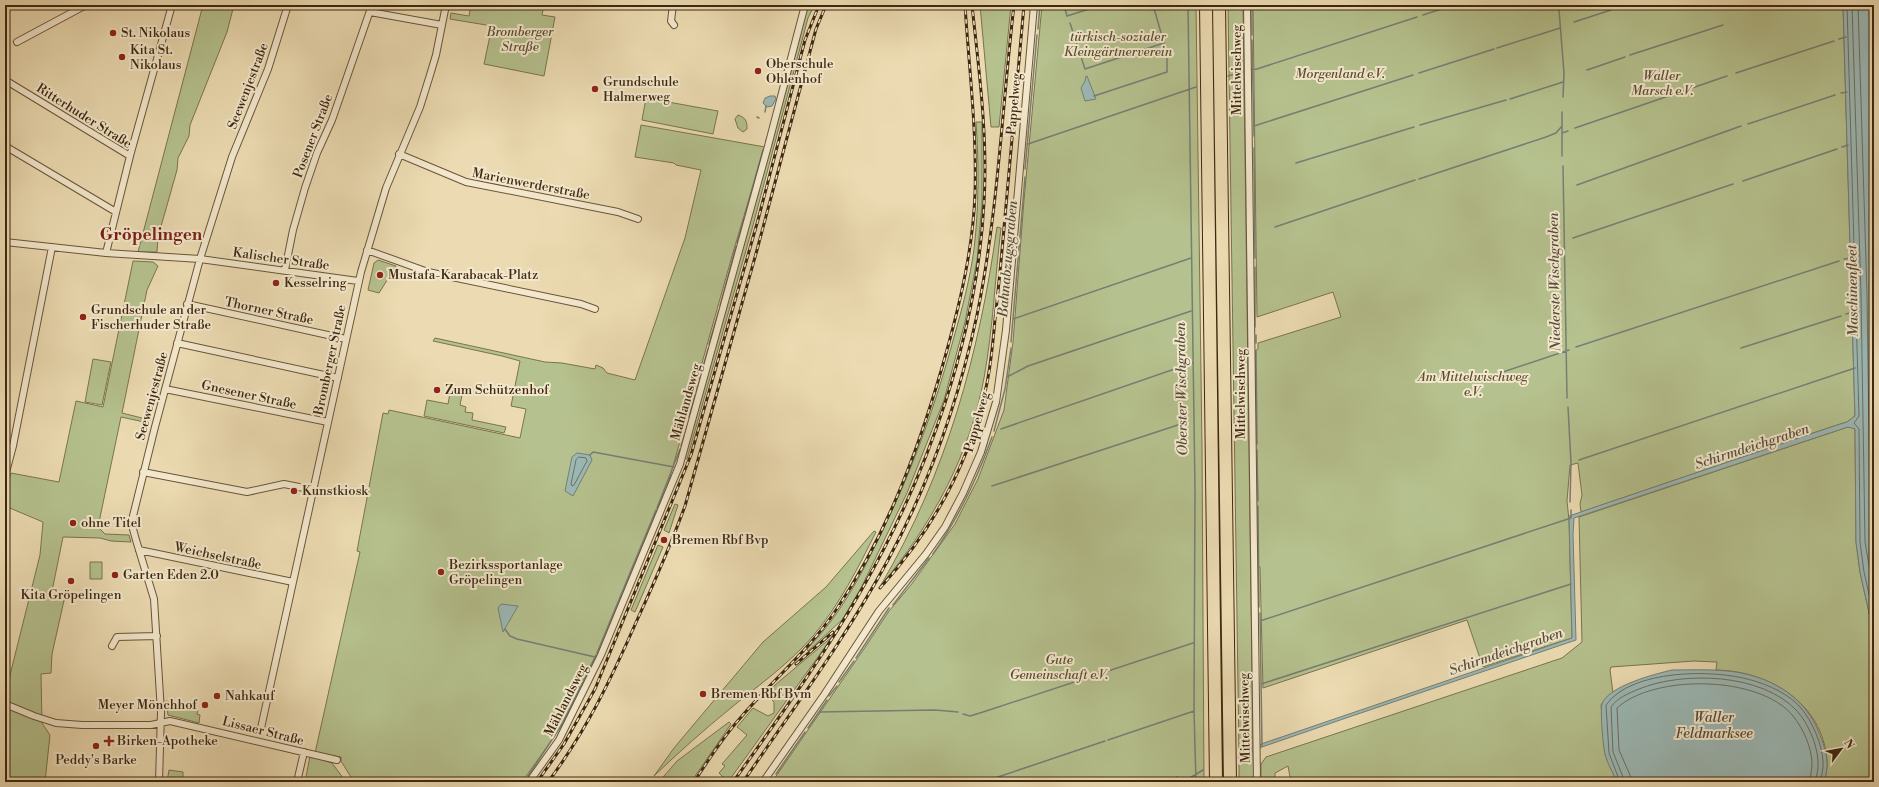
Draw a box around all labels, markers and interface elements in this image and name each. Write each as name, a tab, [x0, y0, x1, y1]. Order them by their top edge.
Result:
park label: Bromberger Straße	[485, 24, 554, 55]
place label: St. Nikolaus	[121, 25, 190, 41]
street label: Mittelwischweg	[1229, 25, 1245, 115]
marker: St. Nikolaus	[108, 28, 118, 38]
park label: türkisch-sozialer Kleingärtnerverein	[1064, 29, 1173, 60]
street label: Seewenjestraße	[224, 40, 272, 131]
place label: Kita St. Nikolaus	[130, 42, 182, 73]
marker: Kita St. Nikolaus	[117, 52, 127, 62]
place label: Oberschule Ohlenhof	[766, 56, 834, 87]
marker: Oberschule Ohlenhof	[753, 66, 763, 76]
park label: Morgenland e.V.	[1295, 66, 1385, 82]
park label: Waller Marsch e.V.	[1631, 68, 1694, 99]
street label: Pappelweg	[1003, 72, 1025, 136]
place label: Grundschule Halmerweg	[603, 74, 679, 105]
street label: Ritterhuder Straße	[33, 80, 135, 152]
marker: Grundschule Halmerweg	[590, 84, 600, 94]
street label: Posener Straße	[290, 92, 336, 180]
street label: Marienwerderstraße	[471, 165, 592, 203]
water label: Bahnabzugsgraben	[994, 200, 1022, 319]
water label: Niederste Wischgraben	[1545, 212, 1565, 353]
district label: Gröpelingen	[100, 224, 203, 246]
street label: Kalischer Straße	[232, 244, 331, 274]
water label: Maschinenfleet	[1843, 244, 1863, 337]
place label: Mustafa-Karabacak-Platz	[388, 267, 538, 283]
marker: Mustafa-Karabacak-Platz	[375, 270, 385, 280]
place label: Kesselring	[284, 275, 347, 291]
marker: Kesselring	[271, 278, 281, 288]
street label: Thorner Straße	[223, 294, 315, 328]
place label: Grundschule an der Fischerhuder Straße	[91, 302, 211, 333]
street label: Bromberger Straße	[310, 303, 350, 418]
marker: Grundschule an der Fischerhuder Straße	[78, 312, 88, 322]
water label: Oberster Wischgraben	[1172, 322, 1192, 456]
street label: Mittelwischweg	[1233, 349, 1249, 439]
street label: Seewenjestraße	[132, 350, 172, 442]
street label: Mählandsweg	[667, 361, 705, 442]
park label: Am Mittelwischweg e.V.	[1416, 369, 1529, 400]
street label: Gnesener Straße	[200, 377, 298, 413]
place label: Zum Schützenhof	[445, 382, 550, 398]
marker: Zum Schützenhof	[432, 385, 442, 395]
street label: Pappelweg	[961, 390, 993, 454]
water label: Schirmdeichgraben	[1692, 420, 1812, 474]
place label: Kunstkiosk	[302, 483, 369, 499]
marker: Kunstkiosk	[289, 486, 299, 496]
place label: ohne Titel	[81, 515, 141, 531]
marker: ohne Titel	[68, 518, 78, 528]
place label: Bremen Rbf Bvp	[671, 532, 769, 548]
marker: Bremen Rbf Bvp	[659, 535, 669, 545]
street label: Weichselstraße	[172, 539, 263, 573]
place label: Bezirkssportanlage Gröpelingen	[448, 557, 563, 588]
place label: Garten Eden 2.0	[123, 567, 219, 583]
marker: Bezirkssportanlage Gröpelingen	[436, 567, 446, 577]
marker: Garten Eden 2.0	[110, 570, 120, 580]
marker: Kita Gröpelingen	[66, 576, 76, 586]
place label: Kita Gröpelingen	[21, 587, 122, 603]
water label: Schirmdeichgraben	[1447, 624, 1566, 680]
park label: Gute Gemeinschaft e.V.	[1010, 652, 1109, 683]
street label: Mählandsweg	[541, 661, 591, 739]
street label: Mittelwischweg	[1236, 672, 1254, 763]
place label: Bremen Rbf Bvm	[710, 686, 812, 702]
place label: Nahkauf	[225, 688, 276, 704]
marker: Bremen Rbf Bvm	[698, 689, 708, 699]
marker: Nahkauf	[212, 691, 222, 701]
place label: Meyer Mönchhof	[98, 697, 198, 713]
marker: Meyer Mönchhof	[200, 700, 210, 710]
water label: Waller Feldmarksee	[1675, 709, 1753, 743]
street label: Lissaer Straße	[220, 713, 306, 749]
north arrow	[1821, 729, 1861, 769]
place label: Birken-Apotheke	[116, 733, 218, 749]
marker: Birken-Apotheke	[104, 736, 114, 746]
text: N	[1840, 737, 1857, 752]
marker: Peddy's Barke	[91, 741, 101, 751]
place label: Peddy's Barke	[55, 752, 137, 768]

